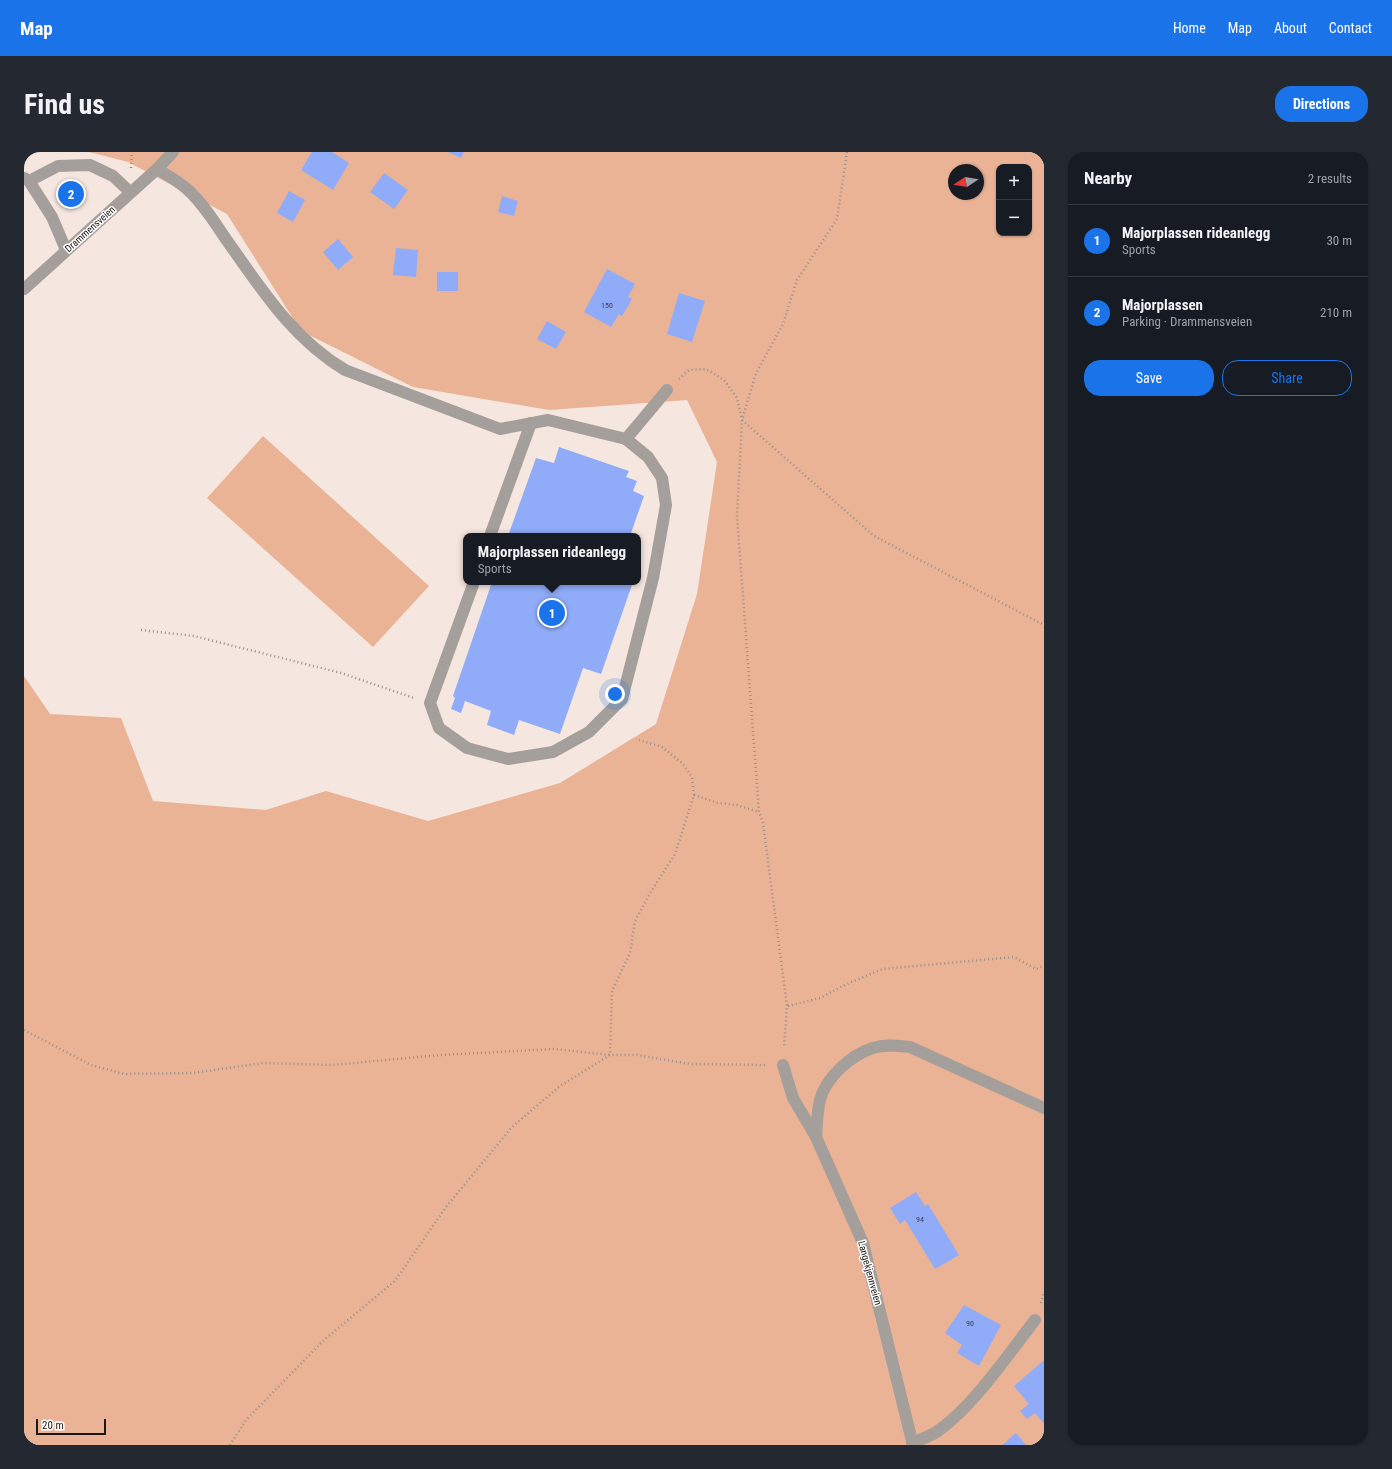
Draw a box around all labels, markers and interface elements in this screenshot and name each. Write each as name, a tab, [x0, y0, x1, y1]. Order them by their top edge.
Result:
text: Map	[20, 17, 53, 40]
text: Home	[1173, 20, 1206, 36]
text: Map	[1228, 20, 1252, 36]
text: About	[1274, 20, 1307, 36]
text: Contact	[1329, 20, 1372, 36]
button: Directions	[1275, 86, 1368, 122]
text: Find us	[24, 88, 105, 121]
north arrow	[948, 164, 984, 200]
map controls	[996, 164, 1032, 236]
button: +	[996, 164, 1032, 200]
text: Nearby	[1084, 168, 1132, 188]
text: 2 results	[1308, 171, 1352, 186]
pin: 2	[58, 179, 84, 209]
button: −	[996, 200, 1032, 236]
street label: Drammensveien	[63, 204, 117, 254]
text: Majorplassen rideanlegg	[1122, 224, 1270, 242]
text: 1	[1094, 233, 1100, 248]
text: 30 m	[1326, 233, 1352, 248]
text: Sports	[1122, 242, 1156, 257]
text: Majorplassen	[1122, 296, 1203, 314]
house number: 150	[601, 301, 613, 310]
text: 2	[1094, 305, 1100, 320]
text: 210 m	[1320, 305, 1352, 320]
text: Parking · Drammensveien	[1122, 314, 1252, 329]
button: Save	[1084, 360, 1214, 396]
button: Share	[1222, 360, 1352, 396]
popup	[463, 533, 641, 585]
text: Majorplassen rideanlegg	[478, 543, 626, 561]
text: Sports	[478, 561, 512, 576]
pin: 1	[539, 598, 565, 628]
your location	[605, 684, 625, 704]
house number: 94	[916, 1215, 924, 1224]
street label: Langekjennveien	[856, 1240, 884, 1306]
house number: 90	[966, 1319, 974, 1328]
scale bar	[36, 1417, 106, 1436]
text: 20 m	[42, 1419, 64, 1432]

